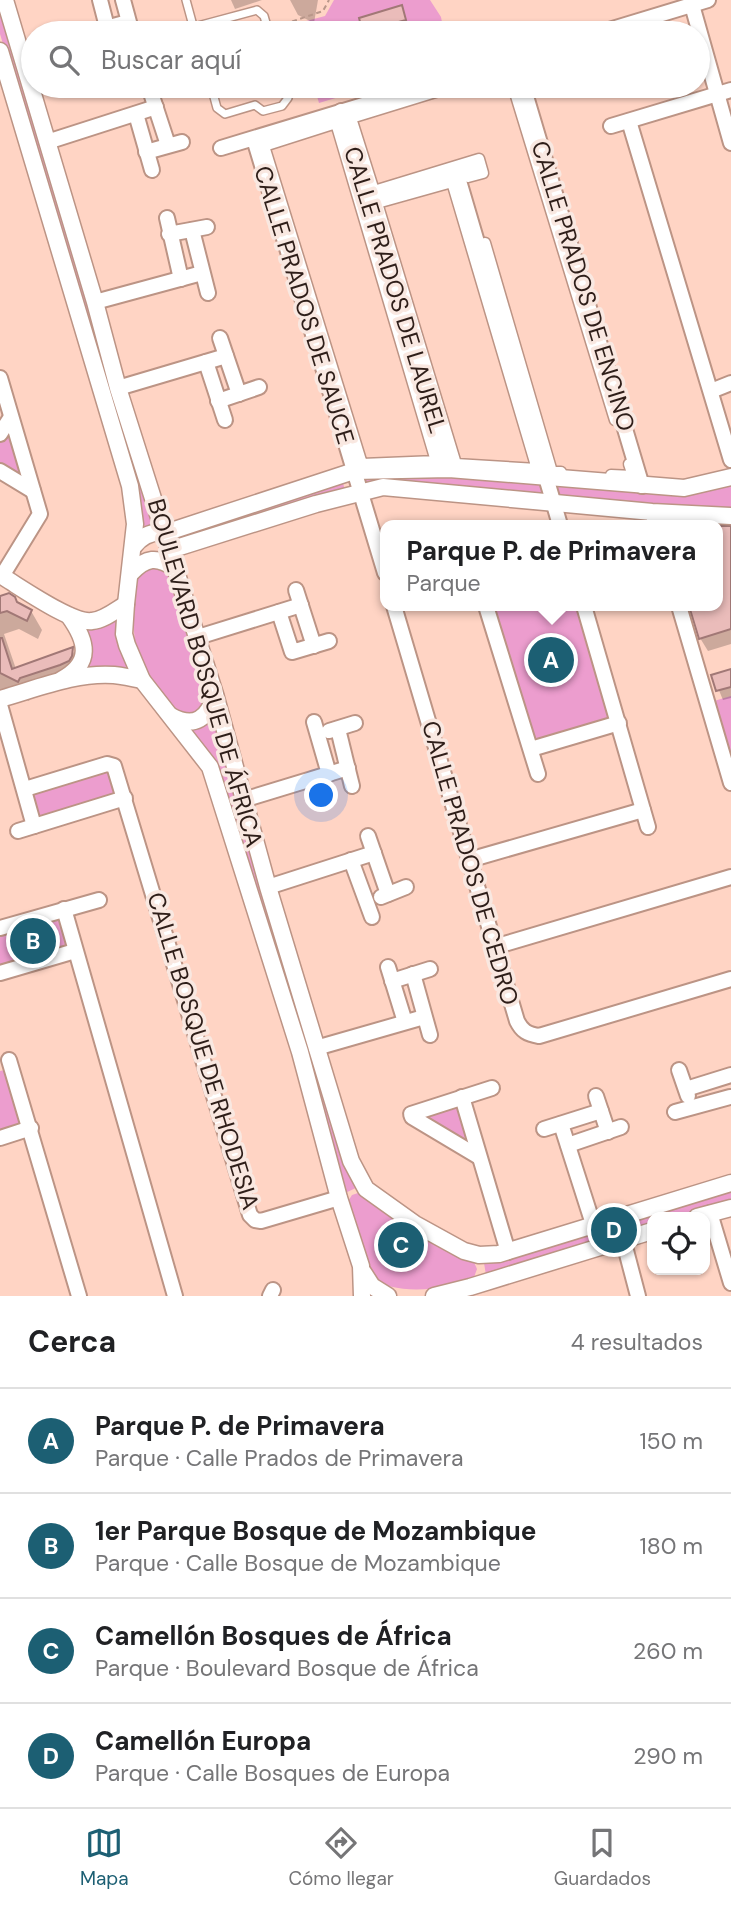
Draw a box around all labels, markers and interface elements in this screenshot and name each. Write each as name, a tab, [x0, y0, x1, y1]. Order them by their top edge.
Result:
search box	[21, 21, 710, 98]
icon: search	[45, 41, 83, 79]
text: Buscar aquí	[101, 43, 241, 77]
street label: CALLE PRADOS DE ENCINO	[524, 137, 642, 435]
street label: CALLE PRADOS DE LAUREL	[337, 143, 454, 437]
street label: CALLE PRADOS DE SAUCE	[247, 162, 362, 448]
street label: BOULEVARD BOSQUE DE ÁFRICA	[141, 495, 270, 851]
popup	[380, 520, 723, 611]
text: Parque P. de Primavera	[407, 534, 696, 568]
text: Parque	[407, 568, 481, 598]
pin: A	[528, 634, 574, 686]
street label: CALLE PRADOS DE CEDRO	[415, 717, 526, 1008]
your location	[304, 778, 338, 812]
street label: CALLE BOSQUE DE RHODESIA	[140, 888, 267, 1213]
pin: B	[10, 915, 56, 967]
pin: D	[591, 1204, 637, 1256]
map controls	[647, 1212, 710, 1275]
button: locate	[647, 1212, 710, 1275]
pin: C	[378, 1219, 424, 1271]
text: Cerca	[28, 1322, 116, 1361]
text: 4 resultados	[571, 1327, 703, 1357]
text: Parque P. de Primavera	[95, 1409, 385, 1443]
text: A	[43, 1426, 59, 1456]
text: 150 m	[639, 1426, 703, 1456]
text: Parque · Calle Prados de Primavera	[95, 1443, 464, 1473]
text: 1er Parque Bosque de Mozambique	[95, 1514, 537, 1548]
text: B	[44, 1531, 58, 1561]
text: 180 m	[639, 1531, 703, 1561]
text: Parque · Calle Bosque de Mozambique	[95, 1548, 501, 1578]
text: Camellón Bosques de África	[95, 1619, 452, 1653]
text: C	[43, 1636, 59, 1666]
text: 260 m	[633, 1636, 703, 1666]
text: Parque · Boulevard Bosque de África	[95, 1653, 479, 1683]
text: Camellón Europa	[95, 1724, 311, 1758]
text: D	[43, 1741, 59, 1771]
text: 290 m	[633, 1741, 703, 1771]
text: Parque · Calle Bosques de Europa	[95, 1758, 450, 1788]
tab: Mapa	[80, 1824, 129, 1891]
tab: Cómo llegar	[288, 1824, 394, 1891]
tab: Guardados	[554, 1824, 651, 1891]

